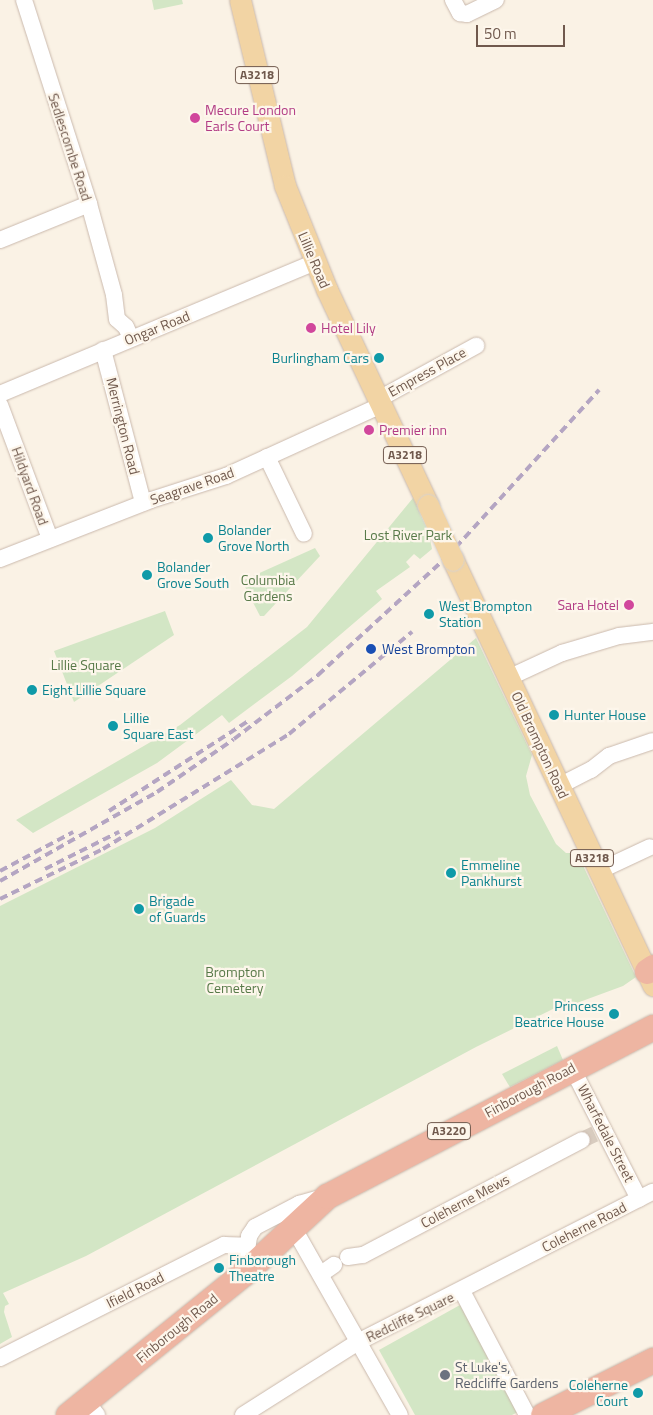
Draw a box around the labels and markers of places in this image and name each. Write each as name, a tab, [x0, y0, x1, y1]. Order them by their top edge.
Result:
place label: Mecure London Earls Court	[205, 102, 296, 134]
marker: Mecure London Earls Court	[189, 112, 201, 124]
place label: Hotel Lily	[321, 320, 376, 336]
marker: Hotel Lily	[305, 322, 317, 334]
place label: Burlingham Cars	[272, 350, 369, 366]
marker: Burlingham Cars	[373, 352, 385, 364]
place label: Premier inn	[379, 422, 447, 438]
marker: Premier inn	[363, 424, 375, 436]
place label: Bolander Grove North	[218, 522, 289, 554]
marker: Bolander Grove North	[202, 532, 214, 544]
place label: Bolander Grove South	[157, 559, 229, 592]
marker: Bolander Grove South	[141, 569, 153, 581]
place label: Sara Hotel	[558, 597, 619, 613]
place label: West Brompton Station	[439, 598, 532, 630]
marker: Sara Hotel	[623, 599, 635, 611]
marker: West Brompton Station	[423, 608, 435, 620]
place label: West Brompton	[382, 641, 475, 657]
marker: West Brompton	[364, 642, 378, 656]
place label: Eight Lillie Square	[42, 682, 146, 698]
marker: Eight Lillie Square	[26, 684, 38, 696]
place label: Hunter House	[564, 707, 646, 723]
marker: Hunter House	[548, 709, 560, 721]
place label: Lillie Square East	[123, 710, 193, 742]
marker: Lillie Square East	[107, 720, 119, 732]
place label: Emmeline Pankhurst	[461, 857, 522, 890]
marker: Emmeline Pankhurst	[445, 867, 457, 879]
place label: Brigade of Guards	[149, 893, 206, 926]
marker: Brigade of Guards	[133, 903, 145, 915]
place label: Princess Beatrice House	[515, 998, 604, 1030]
marker: Princess Beatrice House	[608, 1008, 620, 1020]
place label: Finborough Theatre	[229, 1252, 296, 1284]
marker: Finborough Theatre	[213, 1262, 225, 1274]
place label: St Luke's, Redcliffe Gardens	[455, 1359, 558, 1391]
marker: St Luke's, Redcliffe Gardens	[439, 1369, 451, 1381]
place label: Coleherne Court	[569, 1377, 628, 1410]
marker: Coleherne Court	[632, 1387, 644, 1399]

